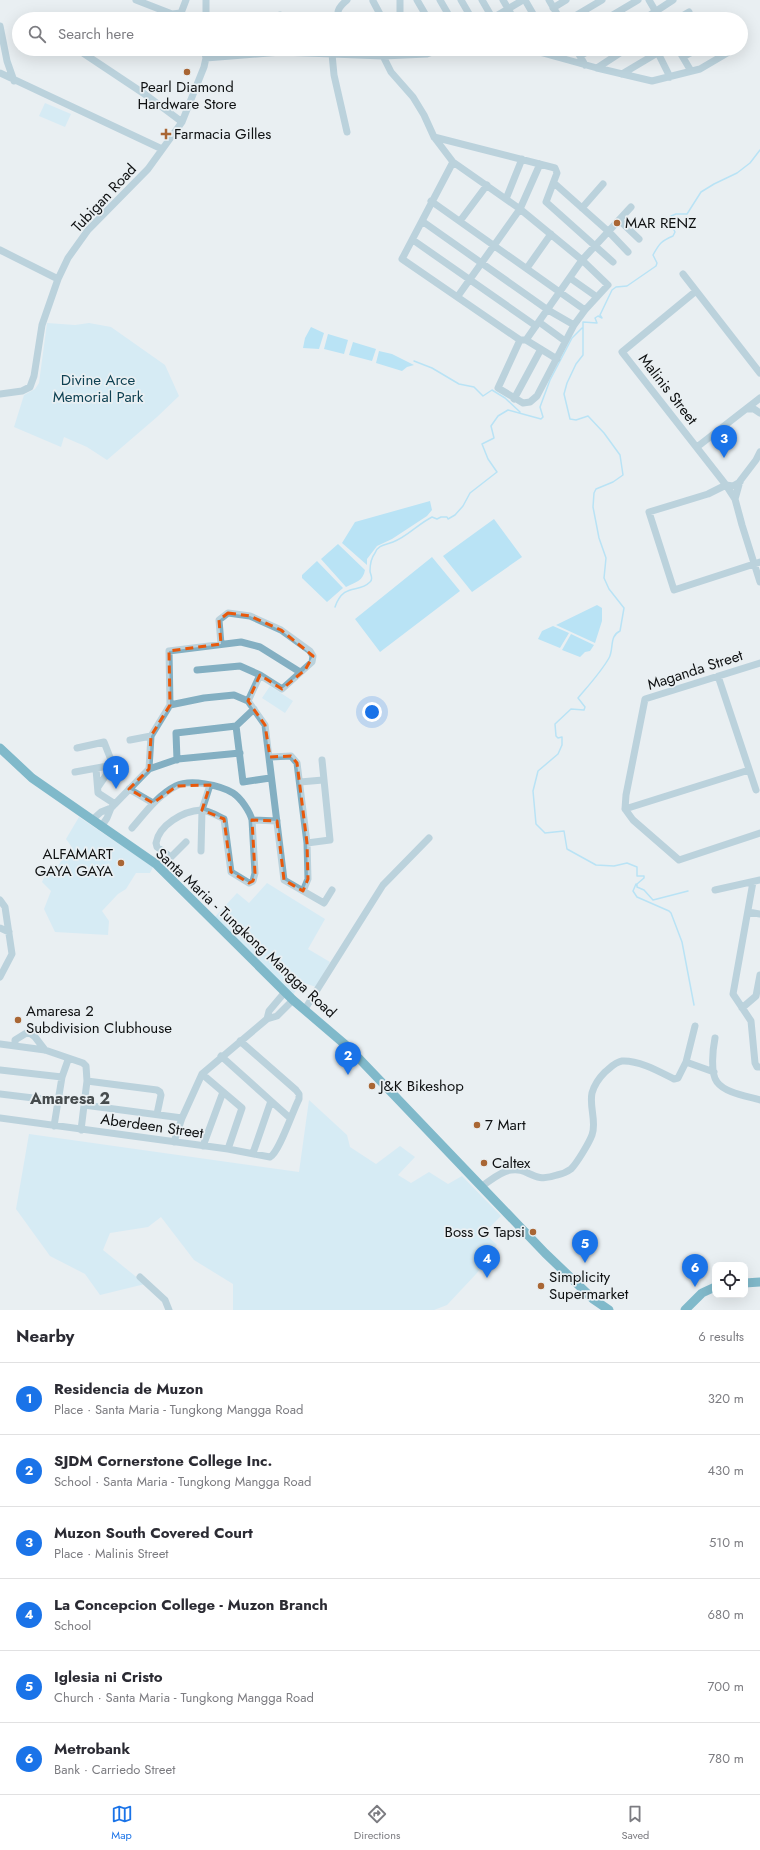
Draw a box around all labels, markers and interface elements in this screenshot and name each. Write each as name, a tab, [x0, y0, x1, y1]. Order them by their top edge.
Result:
search box	[12, 12, 748, 56]
icon: search	[26, 23, 48, 45]
text: Search here	[58, 23, 134, 45]
marker: Pearl Diamond Hardware Store	[182, 67, 192, 77]
place label: Pearl Diamond Hardware Store	[138, 76, 237, 115]
place label: Farmacia Gilles	[174, 123, 271, 145]
marker: Farmacia Gilles	[161, 129, 171, 139]
street label: Tubigan Road	[66, 159, 142, 237]
place label: MAR RENZ	[625, 212, 696, 234]
marker: MAR RENZ	[612, 218, 622, 228]
street label: Malinis Street	[633, 349, 703, 430]
park label: Divine Arce Memorial Park	[53, 369, 144, 408]
pin: 3	[711, 425, 737, 458]
street label: Maganda Street	[644, 644, 746, 696]
your location	[362, 702, 382, 722]
pin: 1	[103, 756, 129, 789]
place label: ALFAMART GAYA GAYA	[35, 843, 113, 882]
street label: Santa Maria - Tungkong Mangga Road	[151, 843, 341, 1023]
marker: ALFAMART GAYA GAYA	[116, 858, 126, 868]
place label: Amaresa 2 Subdivision Clubhouse	[26, 1000, 172, 1039]
marker: Amaresa 2 Subdivision Clubhouse	[13, 1015, 23, 1025]
pin: 2	[335, 1042, 361, 1075]
place label: J&K Bikeshop	[378, 1075, 464, 1097]
marker: J&K Bikeshop	[367, 1081, 377, 1091]
district label: Amaresa 2	[29, 1087, 110, 1110]
street label: Aberdeen Street	[99, 1108, 205, 1144]
place label: 7 Mart	[485, 1114, 526, 1136]
marker: 7 Mart	[472, 1120, 482, 1130]
place label: Caltex	[492, 1152, 531, 1174]
marker: Caltex	[479, 1158, 489, 1168]
place label: Boss G Tapsi	[445, 1221, 525, 1243]
marker: Boss G Tapsi	[528, 1227, 538, 1237]
pin: 5	[572, 1230, 598, 1263]
pin: 4	[474, 1245, 500, 1278]
pin: 6	[682, 1254, 708, 1287]
map controls	[712, 1262, 748, 1298]
button: locate	[712, 1262, 748, 1298]
place label: Simplicity Supermarket	[549, 1266, 629, 1305]
marker: Simplicity Supermarket	[536, 1281, 546, 1291]
text: Nearby	[16, 1324, 74, 1348]
text: 6 results	[698, 1327, 744, 1346]
text: Residencia de Muzon	[54, 1378, 203, 1400]
text: 1	[26, 1389, 32, 1408]
text: 320 m	[708, 1389, 744, 1408]
text: Place · Santa Maria - Tungkong Mangga Road	[54, 1400, 303, 1419]
text: SJDM Cornerstone College Inc.	[54, 1450, 272, 1472]
text: 2	[25, 1461, 33, 1480]
text: 430 m	[707, 1461, 744, 1480]
text: School · Santa Maria - Tungkong Mangga Road	[54, 1472, 311, 1491]
text: Muzon South Covered Court	[54, 1522, 253, 1544]
text: 3	[25, 1533, 33, 1552]
text: 510 m	[709, 1533, 744, 1552]
text: Place · Malinis Street	[54, 1544, 169, 1563]
text: La Concepcion College - Muzon Branch	[54, 1594, 328, 1616]
text: 4	[24, 1605, 34, 1624]
text: 680 m	[708, 1605, 744, 1624]
text: School	[54, 1616, 91, 1635]
text: Iglesia ni Cristo	[54, 1666, 163, 1688]
text: 5	[25, 1677, 33, 1696]
text: 700 m	[708, 1677, 744, 1696]
text: Church · Santa Maria - Tungkong Mangga Road	[54, 1688, 314, 1707]
text: Metrobank	[54, 1738, 130, 1760]
text: 6	[25, 1749, 33, 1768]
text: 780 m	[708, 1749, 744, 1768]
text: Bank · Carriedo Street	[54, 1760, 175, 1779]
tab: Map	[111, 1803, 133, 1843]
tab: Directions	[354, 1803, 400, 1843]
tab: Saved	[622, 1803, 649, 1843]

